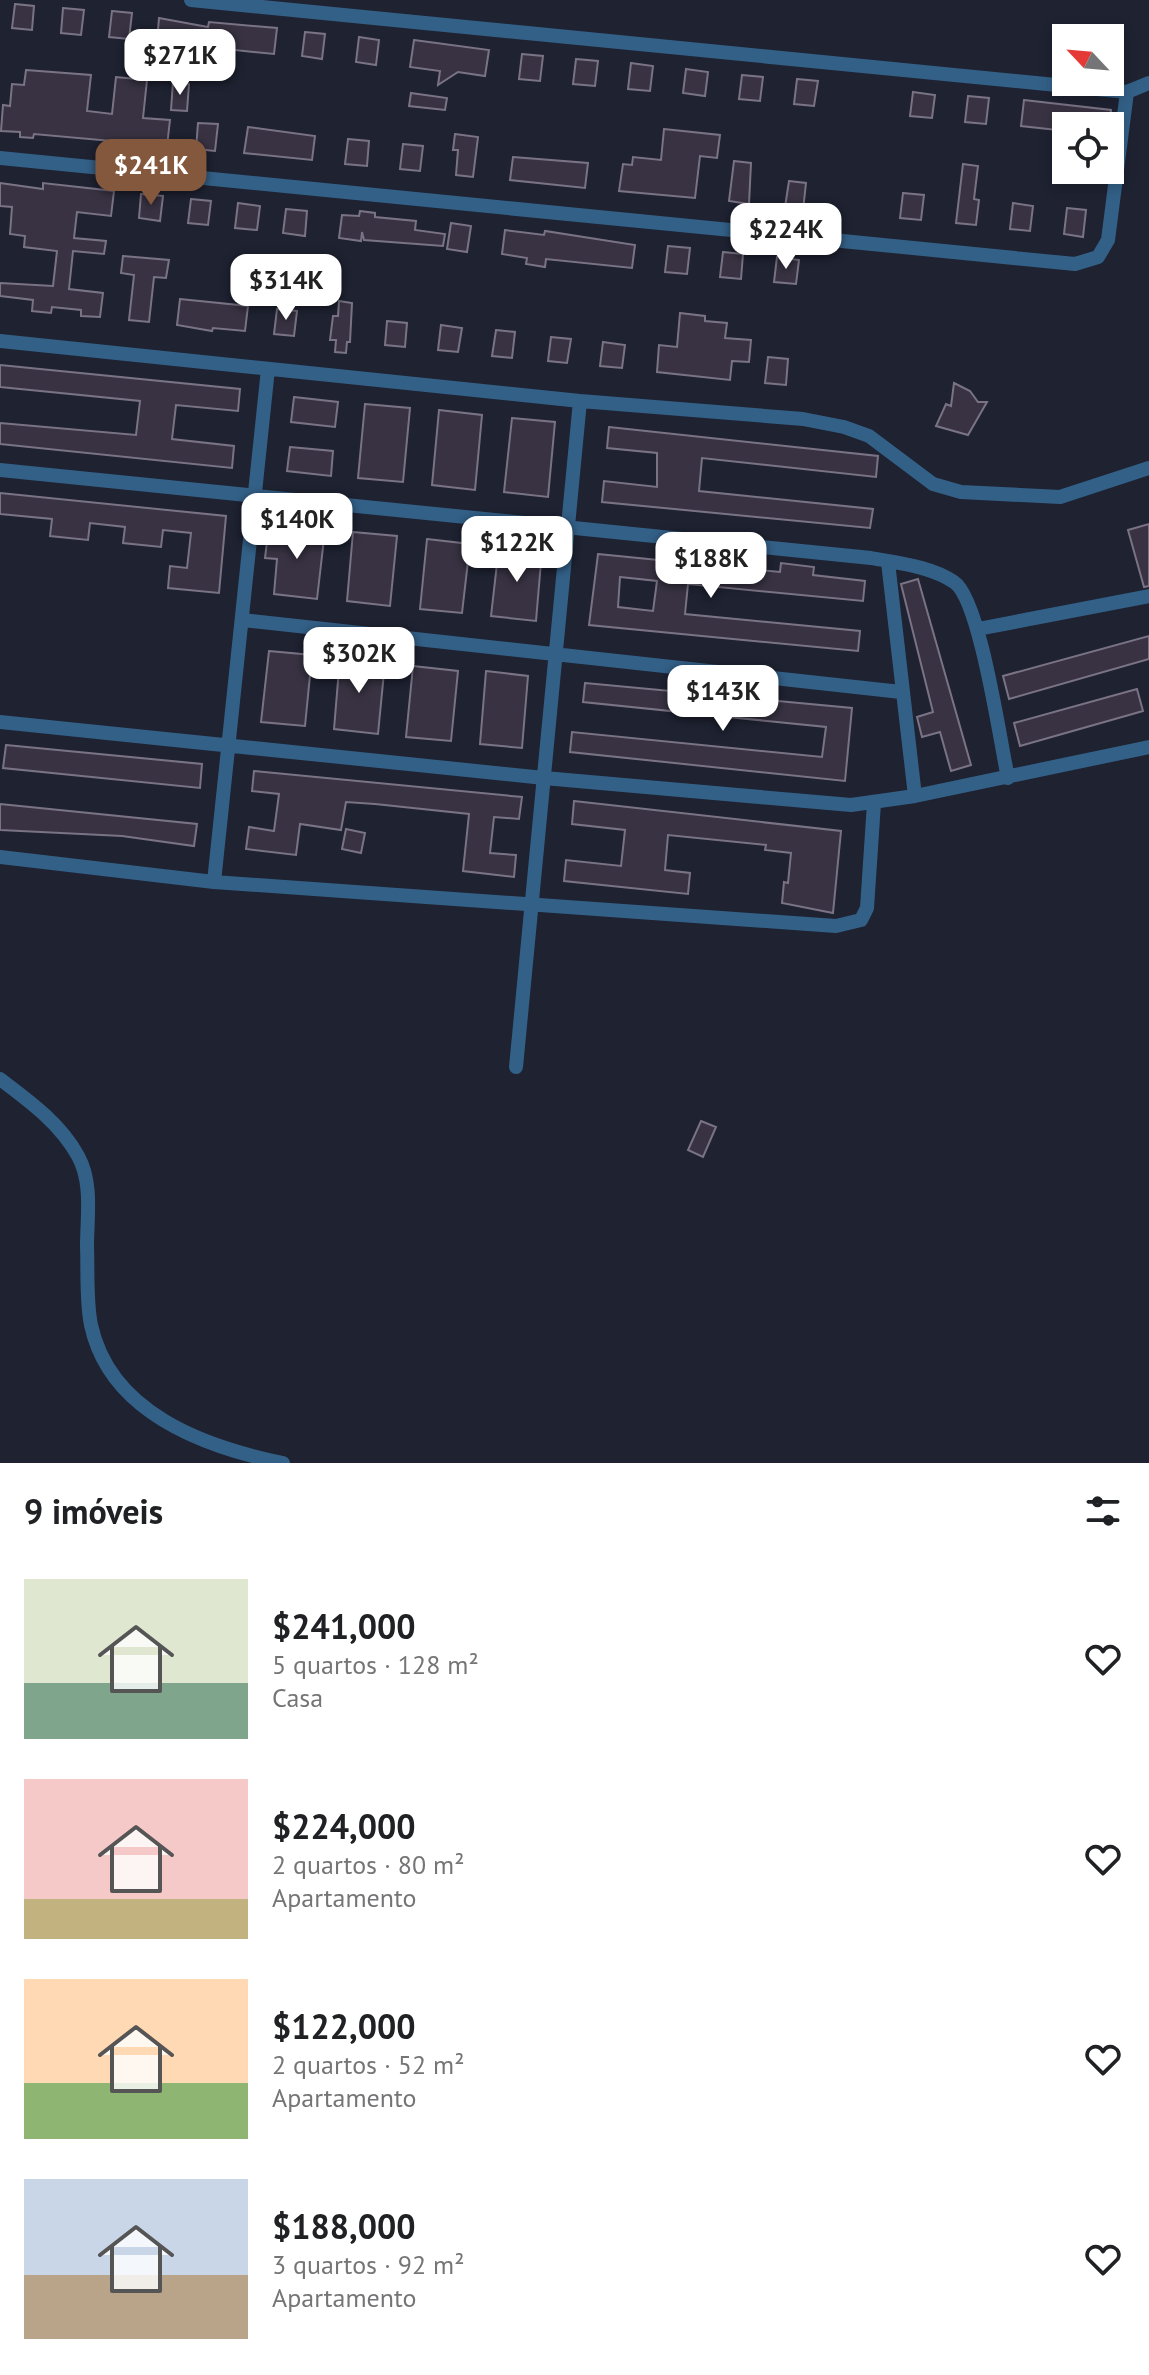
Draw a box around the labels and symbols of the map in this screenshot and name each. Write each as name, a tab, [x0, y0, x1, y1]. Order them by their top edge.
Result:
north arrow	[1052, 24, 1124, 96]
pin: $271K	[124, 29, 236, 97]
pin: $241K	[95, 139, 207, 207]
pin: $224K	[730, 203, 842, 271]
pin: $314K	[230, 254, 342, 322]
pin: $140K	[241, 493, 353, 561]
pin: $122K	[461, 516, 573, 584]
pin: $188K	[655, 532, 767, 600]
pin: $302K	[303, 627, 415, 695]
pin: $143K	[667, 665, 779, 733]

